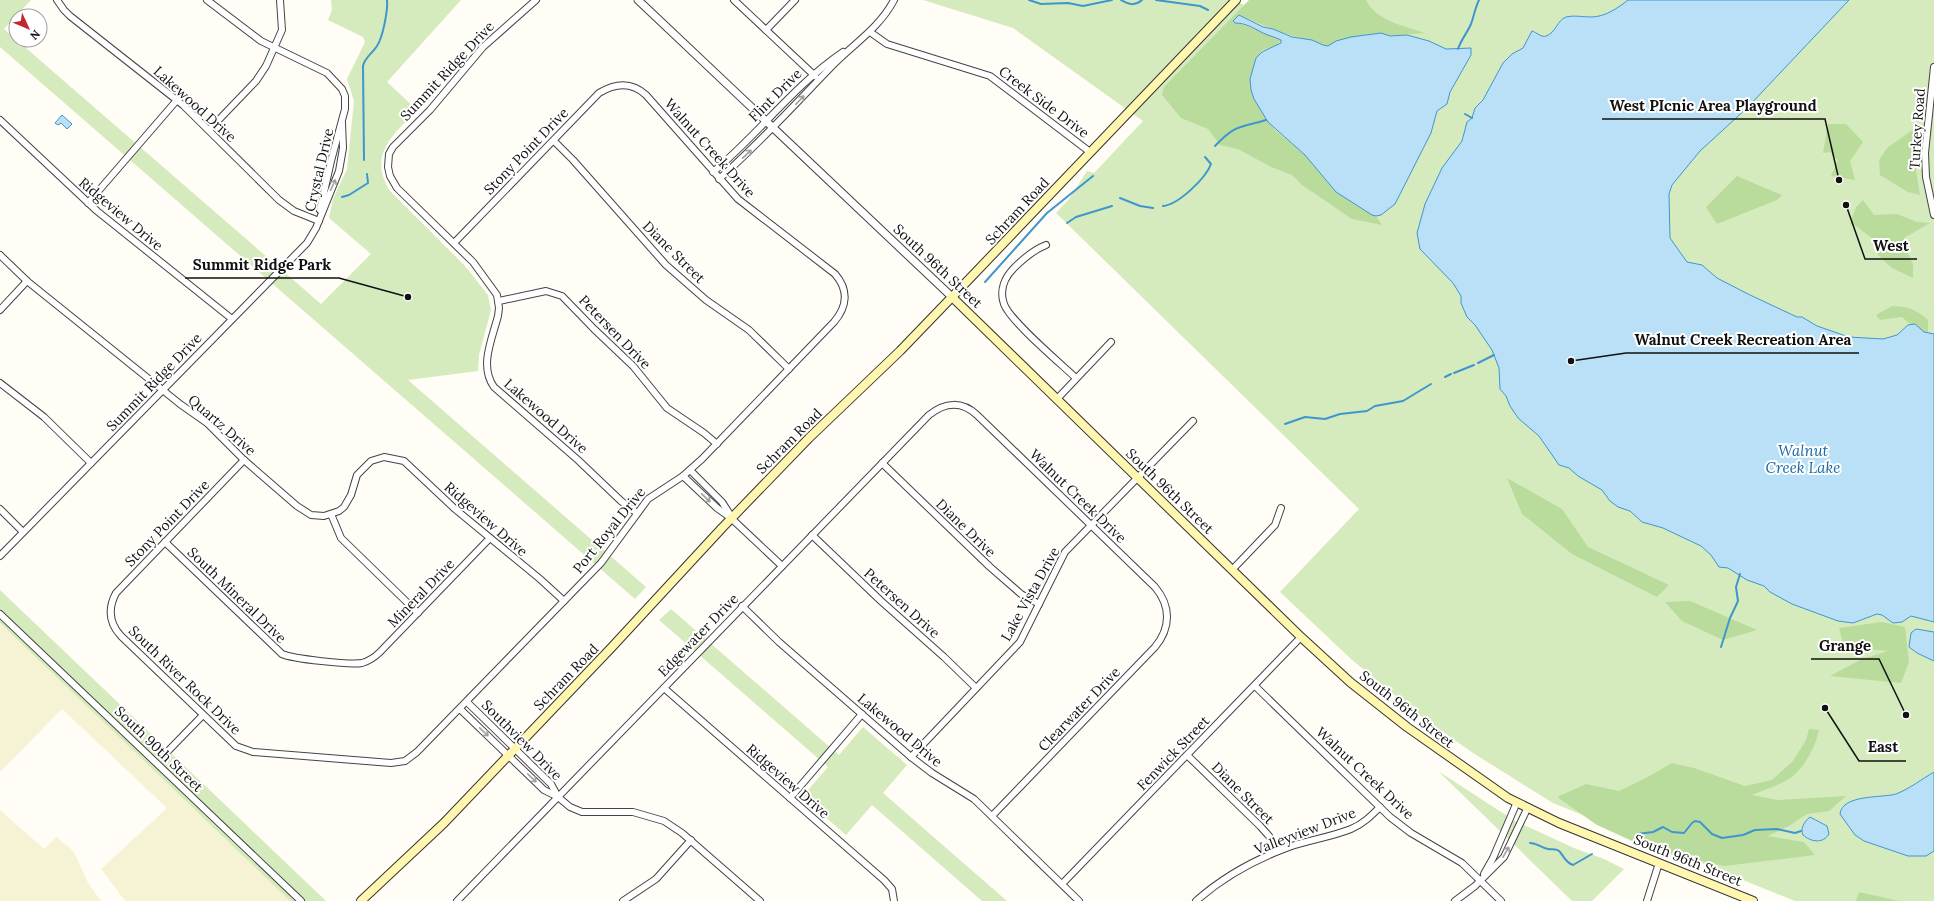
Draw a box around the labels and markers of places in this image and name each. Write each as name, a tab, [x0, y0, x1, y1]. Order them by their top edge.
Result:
callout: West PIcnic Area Playground	[1602, 92, 1825, 119]
callout: West	[1865, 232, 1917, 259]
callout: Summit Ridge Park	[185, 251, 339, 278]
callout: Walnut Creek Recreation Area	[1626, 326, 1859, 353]
callout: Grange	[1811, 632, 1879, 659]
callout: East	[1859, 734, 1906, 761]

